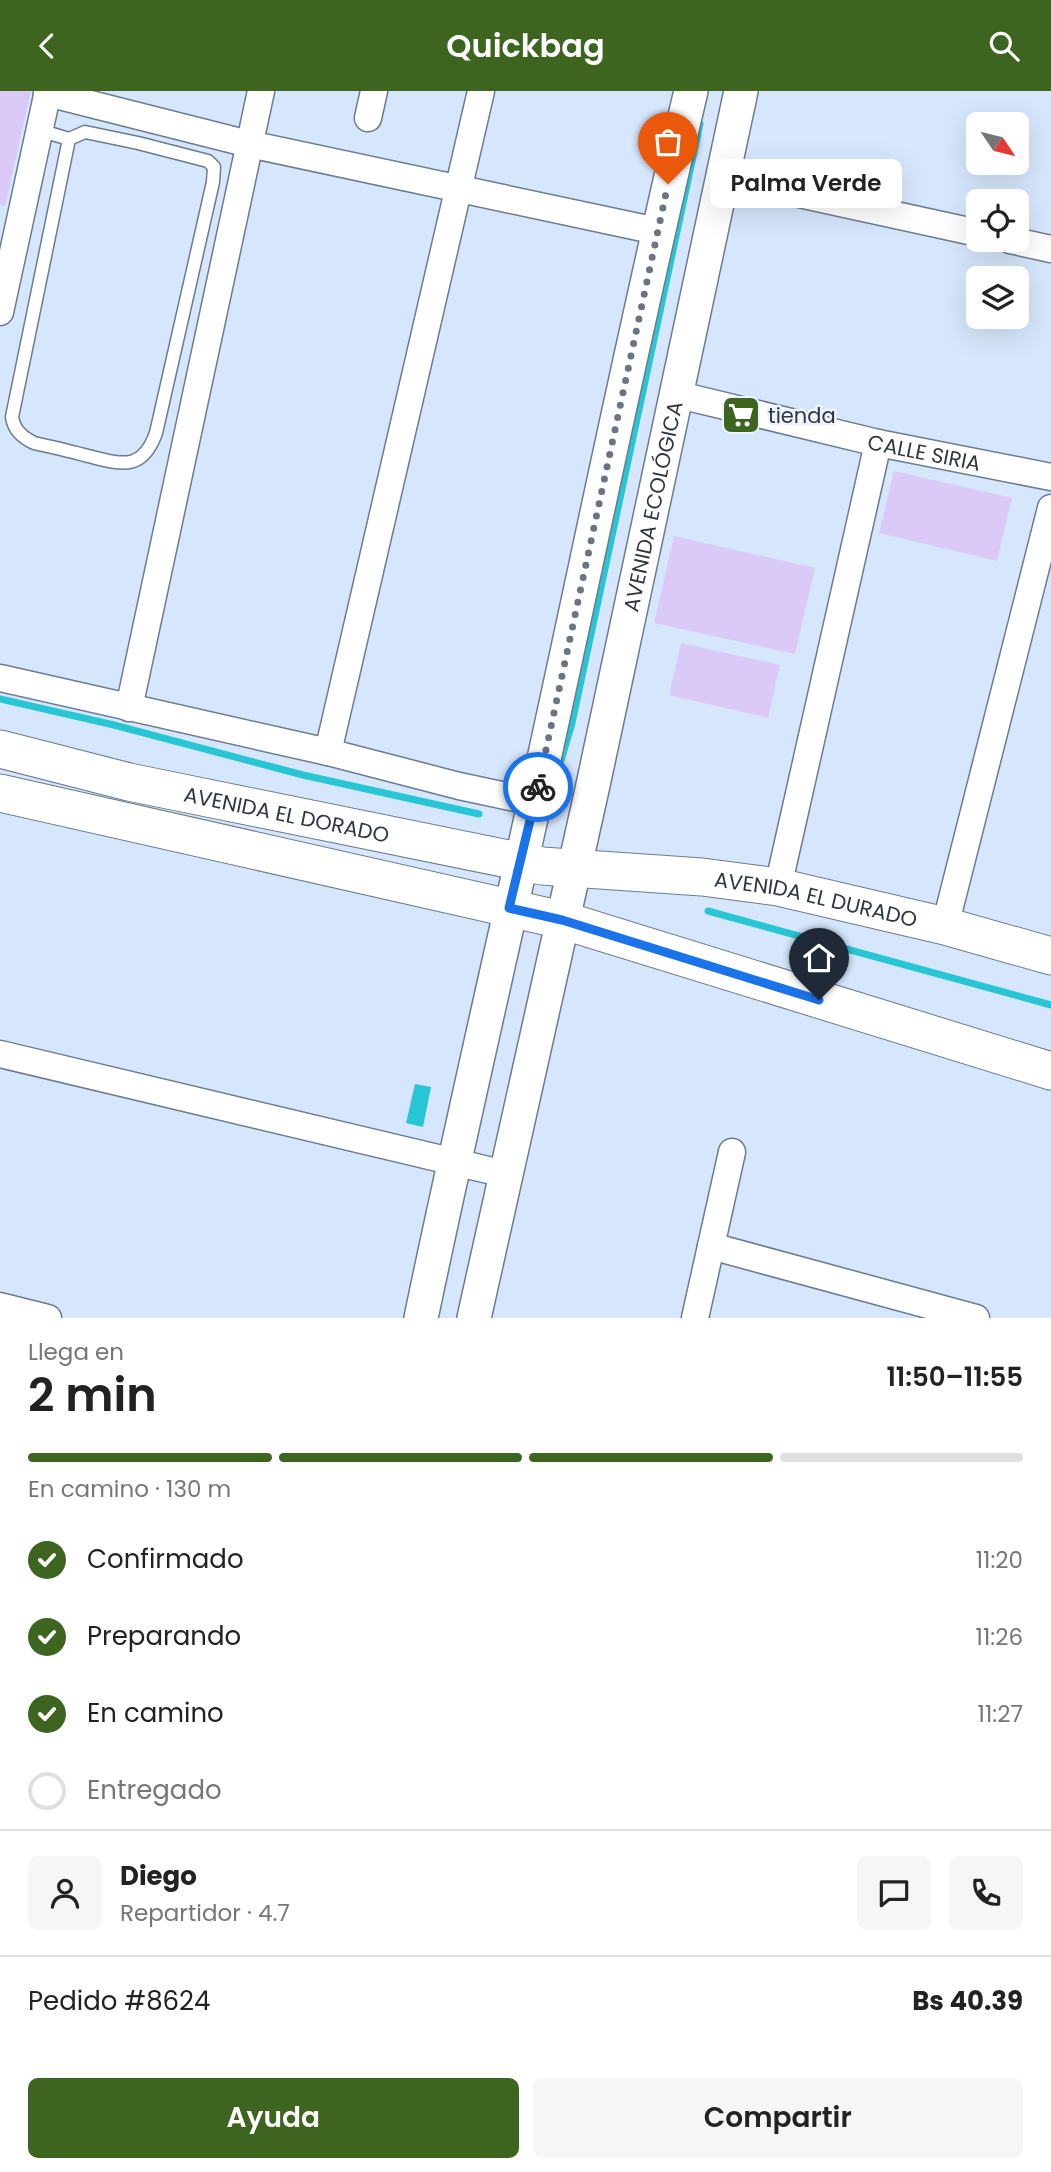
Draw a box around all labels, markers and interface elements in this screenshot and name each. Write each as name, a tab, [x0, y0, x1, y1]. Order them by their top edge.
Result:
text: Quickbag	[446, 23, 605, 68]
icon: back	[28, 27, 66, 65]
icon: search	[985, 27, 1023, 65]
pin	[638, 112, 698, 184]
north arrow	[966, 112, 1029, 175]
map controls	[966, 112, 1029, 329]
icon: bag	[649, 123, 687, 161]
callout: Palma Verde	[710, 159, 903, 209]
text: Palma Verde	[731, 167, 881, 199]
button: locate	[966, 189, 1029, 252]
button: layers	[966, 266, 1029, 329]
supermarket icon: tienda	[720, 394, 762, 436]
street label: AVENIDA ECOLÓGICA	[616, 398, 689, 614]
place label: tienda	[768, 401, 836, 430]
street label: CALLE SIRIA	[865, 427, 983, 477]
courier	[503, 752, 573, 822]
icon: bike	[519, 768, 557, 806]
street label: AVENIDA EL DORADO	[181, 779, 392, 849]
street label: AVENIDA EL DURADO	[713, 864, 920, 934]
pin	[789, 928, 849, 1000]
icon: home	[800, 939, 838, 977]
text: Llega en	[28, 1336, 124, 1368]
text: 11:50–11:55	[886, 1359, 1023, 1395]
text: 2 min	[28, 1363, 157, 1427]
text: En camino · 130 m	[28, 1473, 231, 1505]
icon: check	[28, 1541, 66, 1579]
text: Confirmado	[87, 1541, 244, 1577]
text: 11:20	[976, 1544, 1023, 1576]
icon: check	[28, 1618, 66, 1656]
text: Preparando	[87, 1618, 241, 1654]
text: 11:26	[976, 1621, 1023, 1653]
icon: check	[28, 1695, 66, 1733]
text: En camino	[87, 1695, 224, 1731]
text: 11:27	[978, 1698, 1023, 1730]
text: Entregado	[87, 1772, 222, 1808]
button: person	[28, 1856, 102, 1930]
button: chat	[857, 1856, 931, 1930]
button: phone	[949, 1856, 1023, 1930]
text: Diego	[120, 1858, 197, 1894]
text: Repartidor · 4.7	[120, 1897, 290, 1929]
text: Pedido #8624	[28, 1983, 210, 2019]
text: Bs 40.39	[912, 1983, 1023, 2019]
button: Ayuda	[28, 2078, 519, 2158]
button: Compartir	[533, 2078, 1023, 2158]

